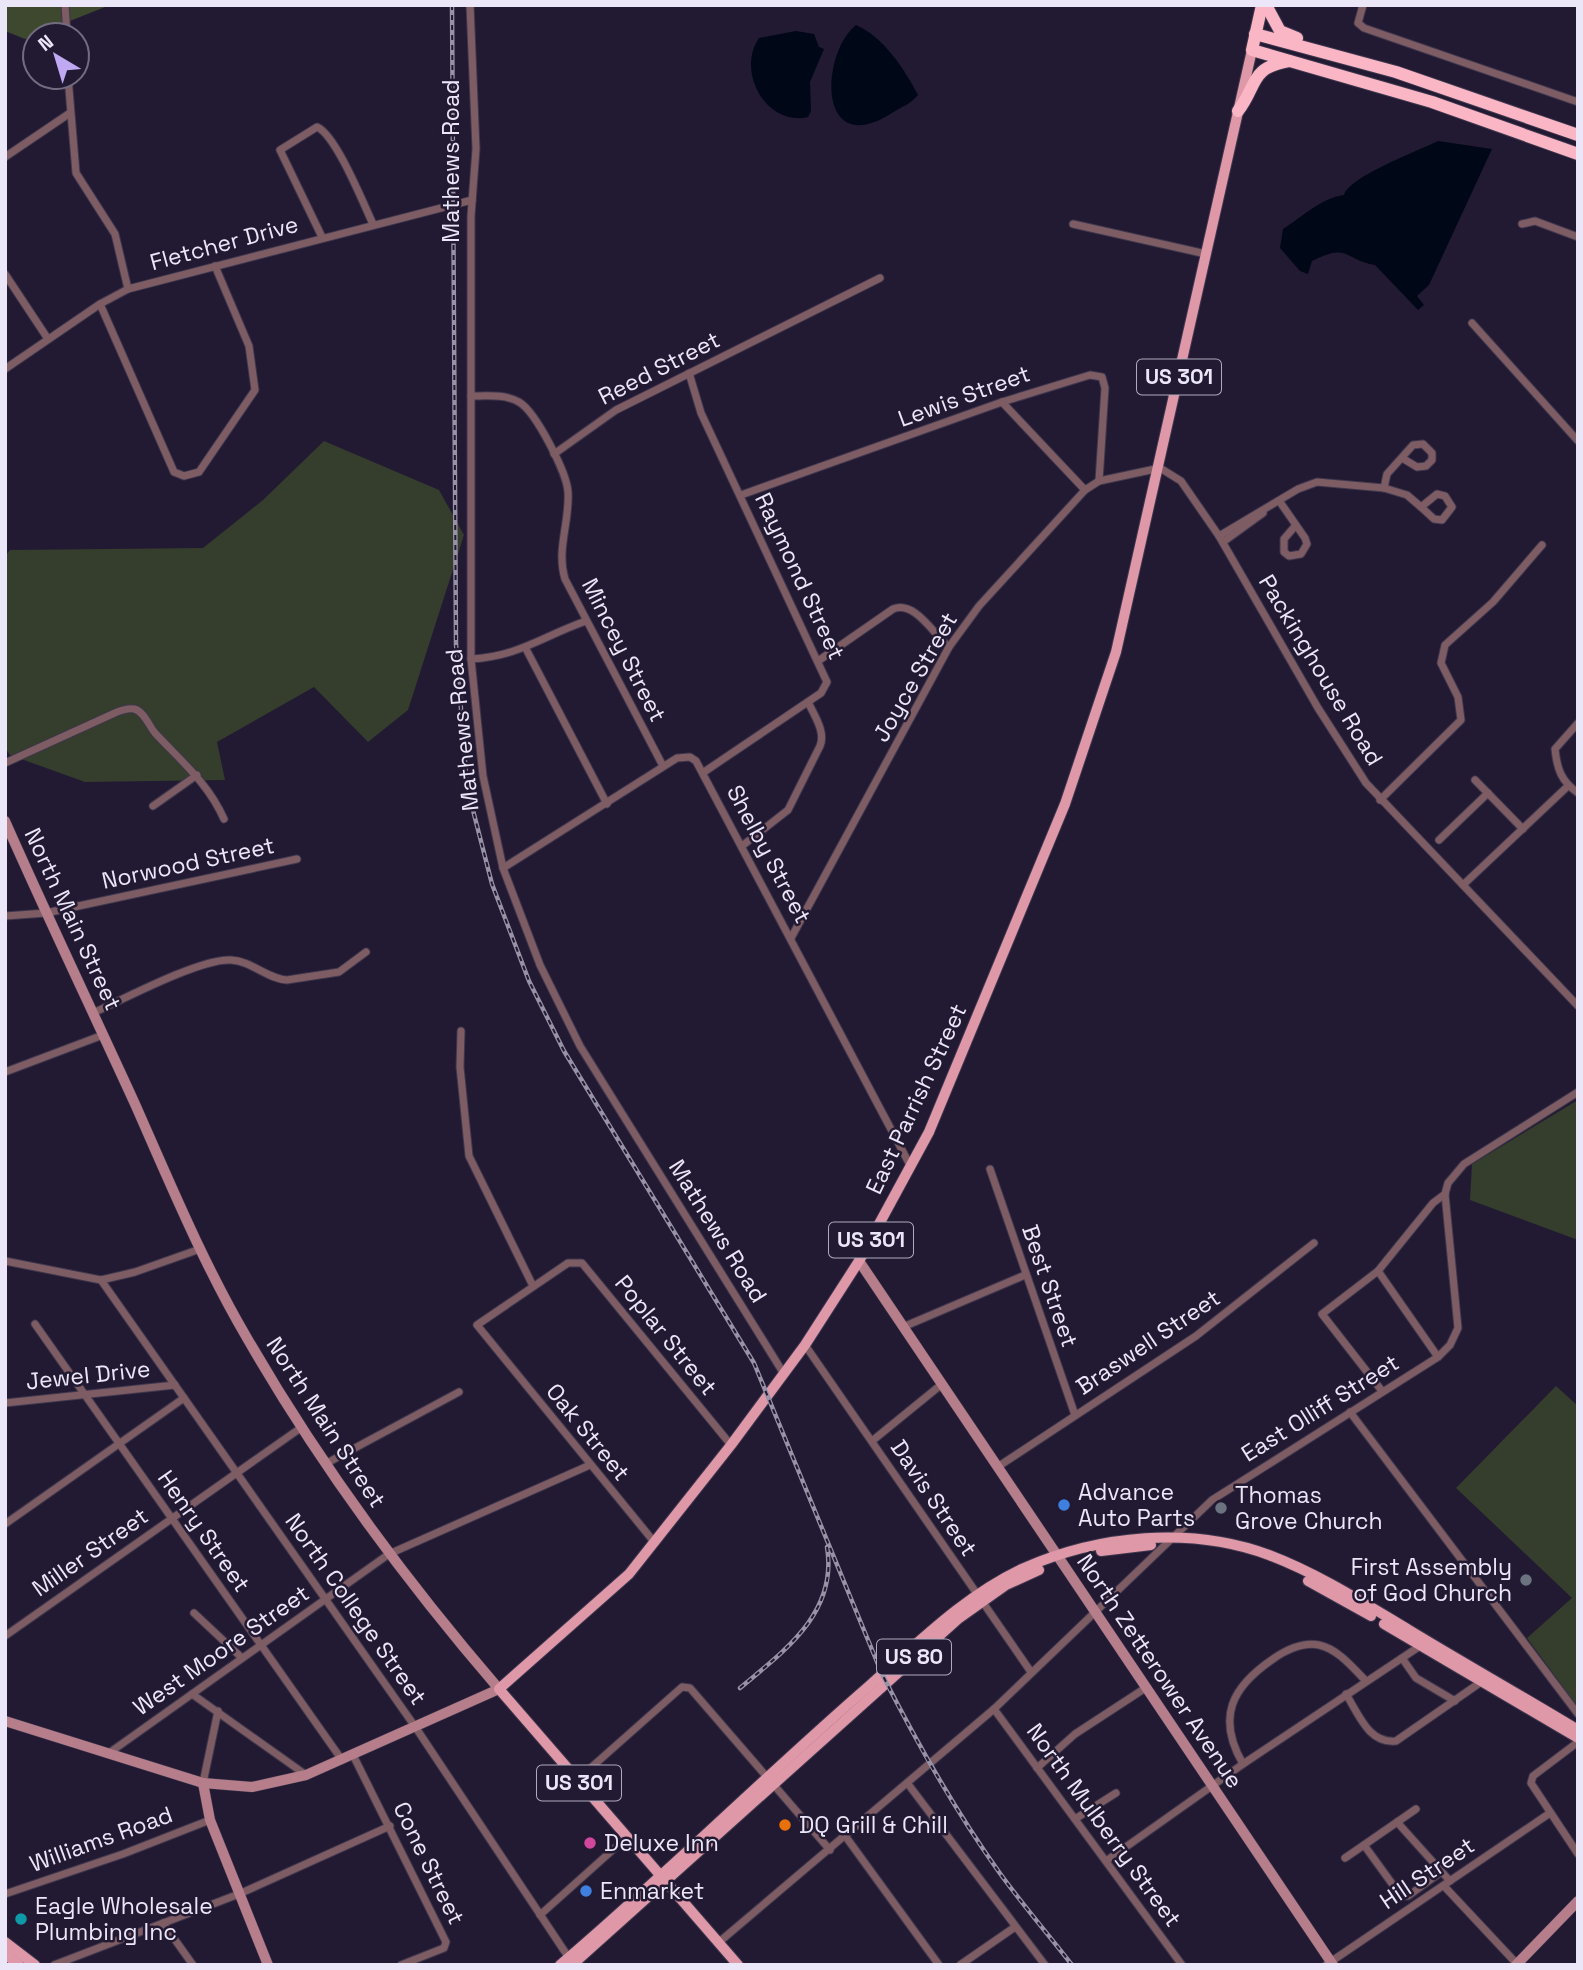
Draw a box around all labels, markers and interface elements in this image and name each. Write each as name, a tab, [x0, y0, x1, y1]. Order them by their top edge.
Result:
north arrow	[21, 21, 91, 91]
text: N	[33, 29, 59, 57]
street label: Mathews Road	[436, 79, 466, 243]
street label: Fletcher Drive	[146, 209, 302, 277]
street label: Reed Street	[593, 325, 725, 411]
street label: Lewis Street	[894, 358, 1034, 434]
road number: US 301	[1137, 360, 1221, 394]
street label: Raymond Street	[748, 488, 852, 664]
street label: Packinghouse Road	[1252, 569, 1390, 771]
street label: Mincey Street	[575, 573, 673, 727]
street label: Joyce Street	[866, 607, 964, 747]
street label: Mathews Road	[439, 647, 485, 813]
street label: Shelby Street	[720, 780, 818, 928]
street label: North Main Street	[18, 823, 128, 1015]
street label: Norwood Street	[99, 830, 277, 896]
street label: East Parrish Street	[859, 999, 973, 1199]
street label: Mathews Road	[662, 1154, 774, 1308]
street label: Best Street	[1015, 1221, 1085, 1351]
road number: US 301	[829, 1222, 913, 1258]
street label: Poplar Street	[608, 1269, 724, 1401]
street label: Braswell Street	[1070, 1283, 1226, 1401]
street label: North Main Street	[260, 1331, 392, 1513]
street label: East Olliff Street	[1236, 1347, 1404, 1469]
street label: Jewel Drive	[24, 1354, 152, 1396]
street label: Oak Street	[539, 1377, 637, 1487]
street label: Davis Street	[884, 1434, 984, 1562]
street label: Henry Street	[151, 1464, 257, 1598]
place label: Advance Auto Parts	[1078, 1477, 1195, 1533]
place label: Thomas Grove Church	[1235, 1480, 1383, 1536]
marker: Advance Auto Parts	[1056, 1497, 1072, 1513]
marker: Thomas Grove Church	[1213, 1500, 1229, 1516]
street label: Miller Street	[26, 1501, 154, 1603]
street label: North College Street	[279, 1507, 433, 1711]
street label: North Zetterower Avenue	[1070, 1548, 1250, 1794]
place label: First Assembly of God Church	[1351, 1552, 1512, 1608]
marker: First Assembly of God Church	[1518, 1572, 1534, 1588]
street label: West Moore Street	[127, 1578, 315, 1722]
road number: US 80	[877, 1640, 951, 1674]
street label: North Mulberry Street	[1020, 1717, 1188, 1933]
road number: US 301	[537, 1766, 621, 1800]
street label: Cone Street	[386, 1797, 472, 1929]
street label: Williams Road	[25, 1799, 177, 1879]
place label: DQ Grill & Chill	[799, 1810, 948, 1840]
marker: DQ Grill & Chill	[777, 1817, 793, 1833]
place label: Deluxe Inn	[604, 1828, 719, 1858]
street label: Hill Street	[1374, 1830, 1480, 1916]
marker: Deluxe Inn	[582, 1835, 598, 1851]
place label: Enmarket	[600, 1876, 704, 1906]
marker: Enmarket	[578, 1883, 594, 1899]
place label: Eagle Wholesale Plumbing Inc	[35, 1891, 213, 1947]
marker: Eagle Wholesale Plumbing Inc	[13, 1911, 29, 1927]

